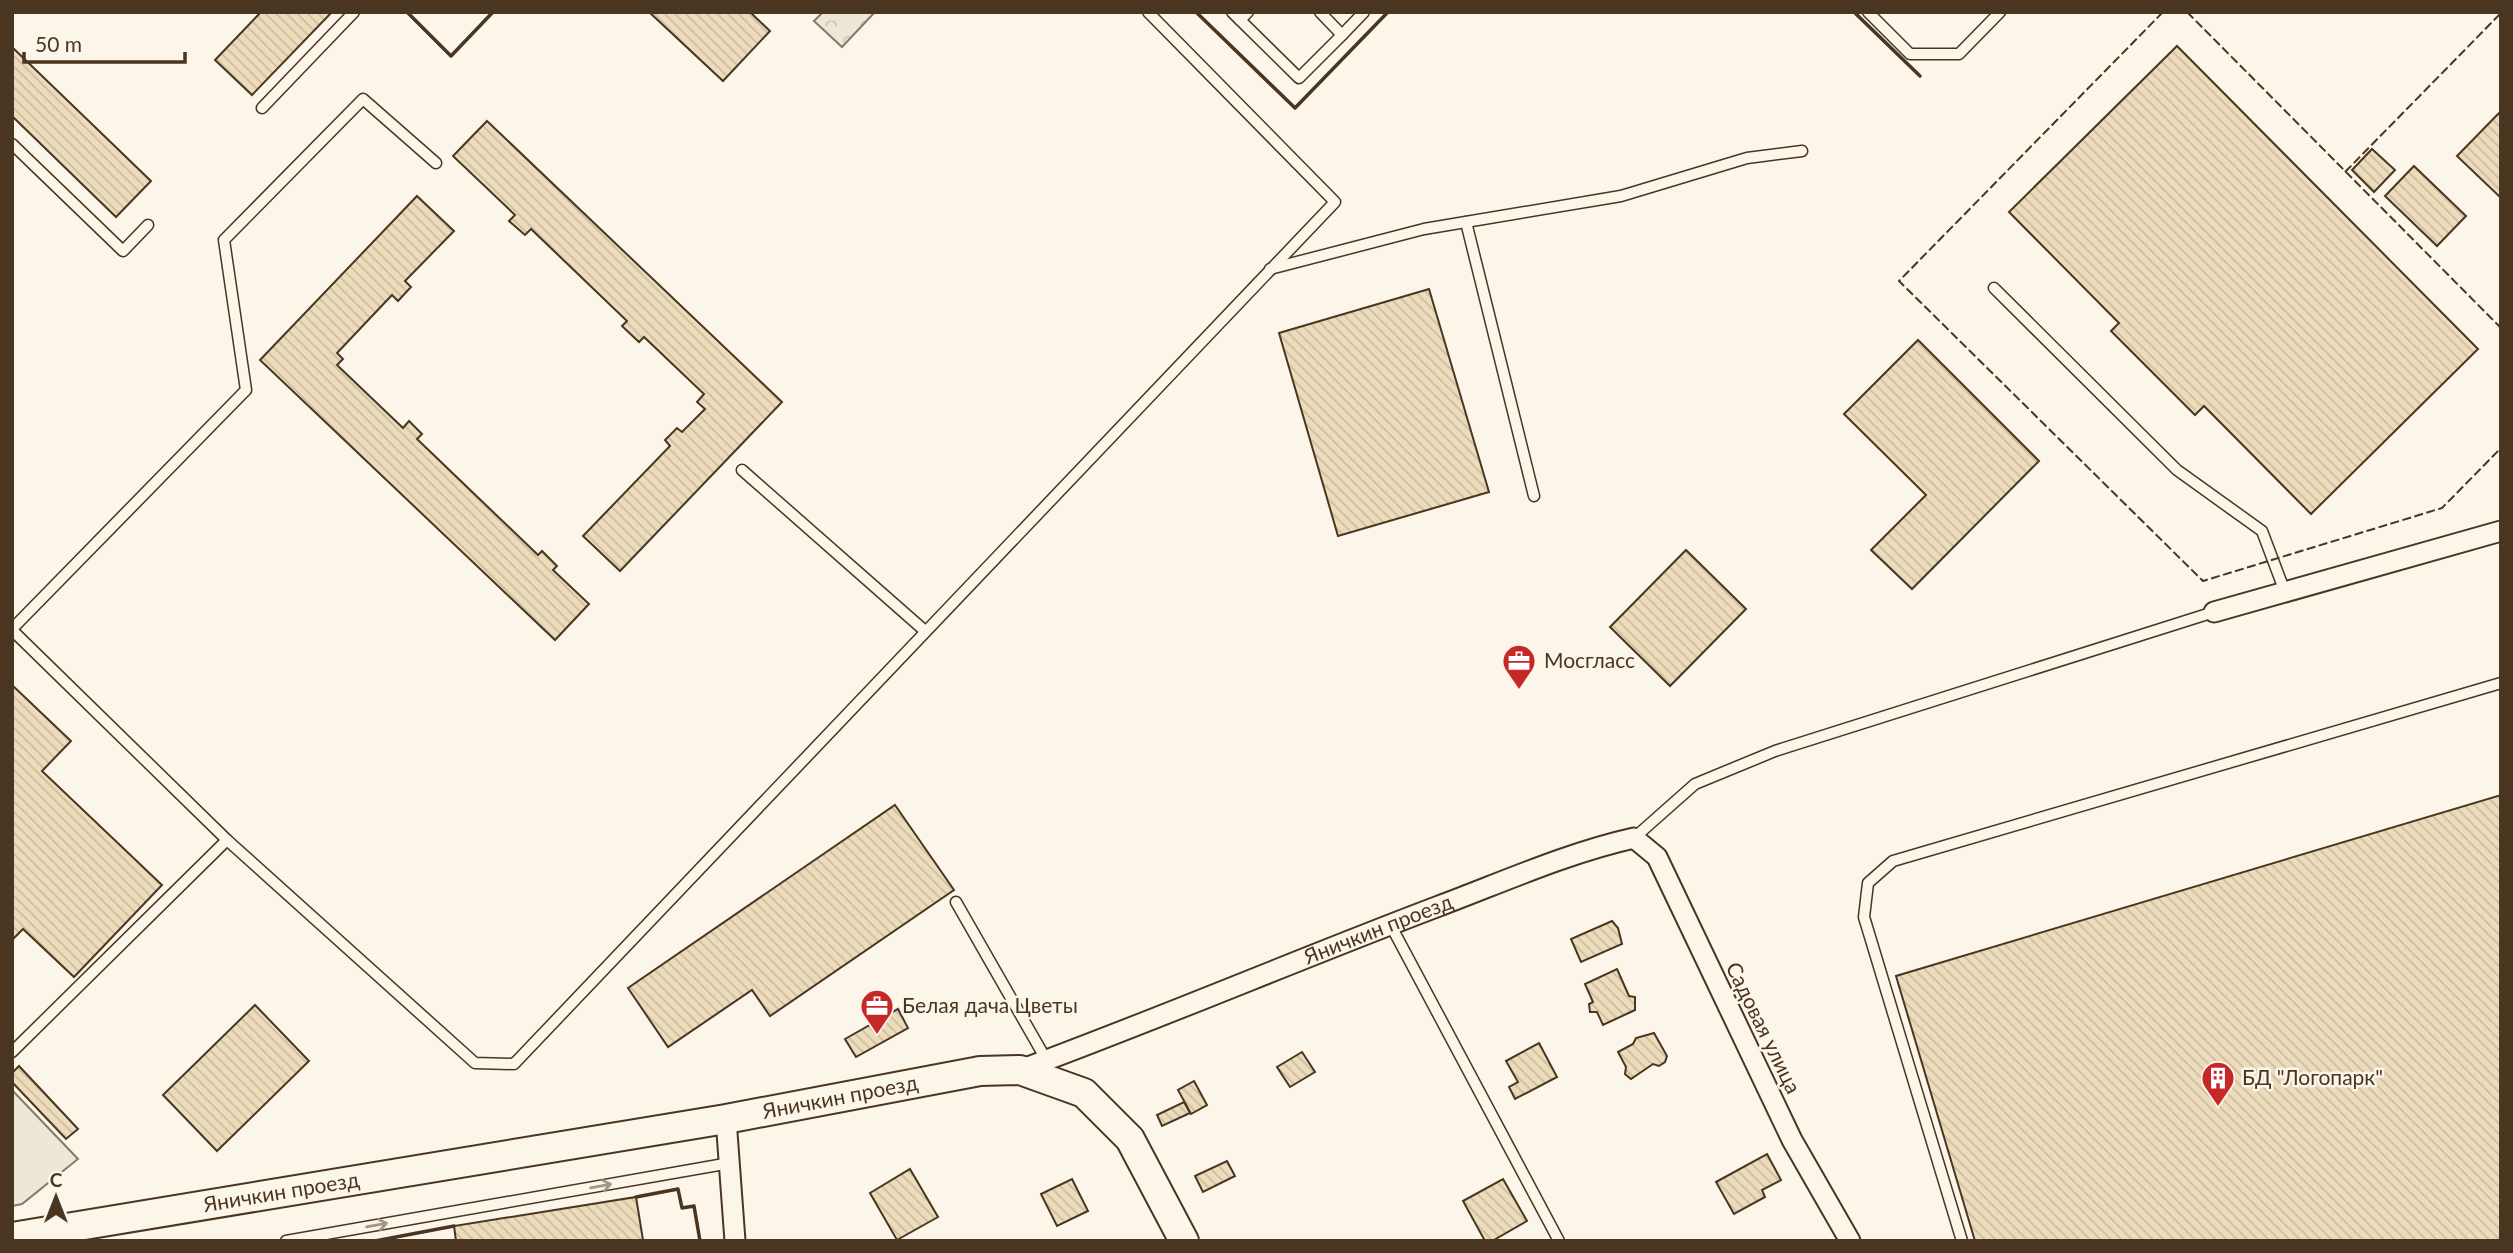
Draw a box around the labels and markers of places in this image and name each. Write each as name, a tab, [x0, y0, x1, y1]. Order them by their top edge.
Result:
office icon: Мосгласс	[1500, 642, 1538, 691]
place label: Мосгласс	[1544, 647, 1635, 672]
office icon: Белая дача Цветы	[858, 987, 896, 1036]
place label: Белая дача Цветы	[902, 992, 1078, 1017]
building icon: БД "Логопарк"	[2199, 1059, 2237, 1108]
place label: БД "Логопарк"	[2242, 1064, 2383, 1089]

